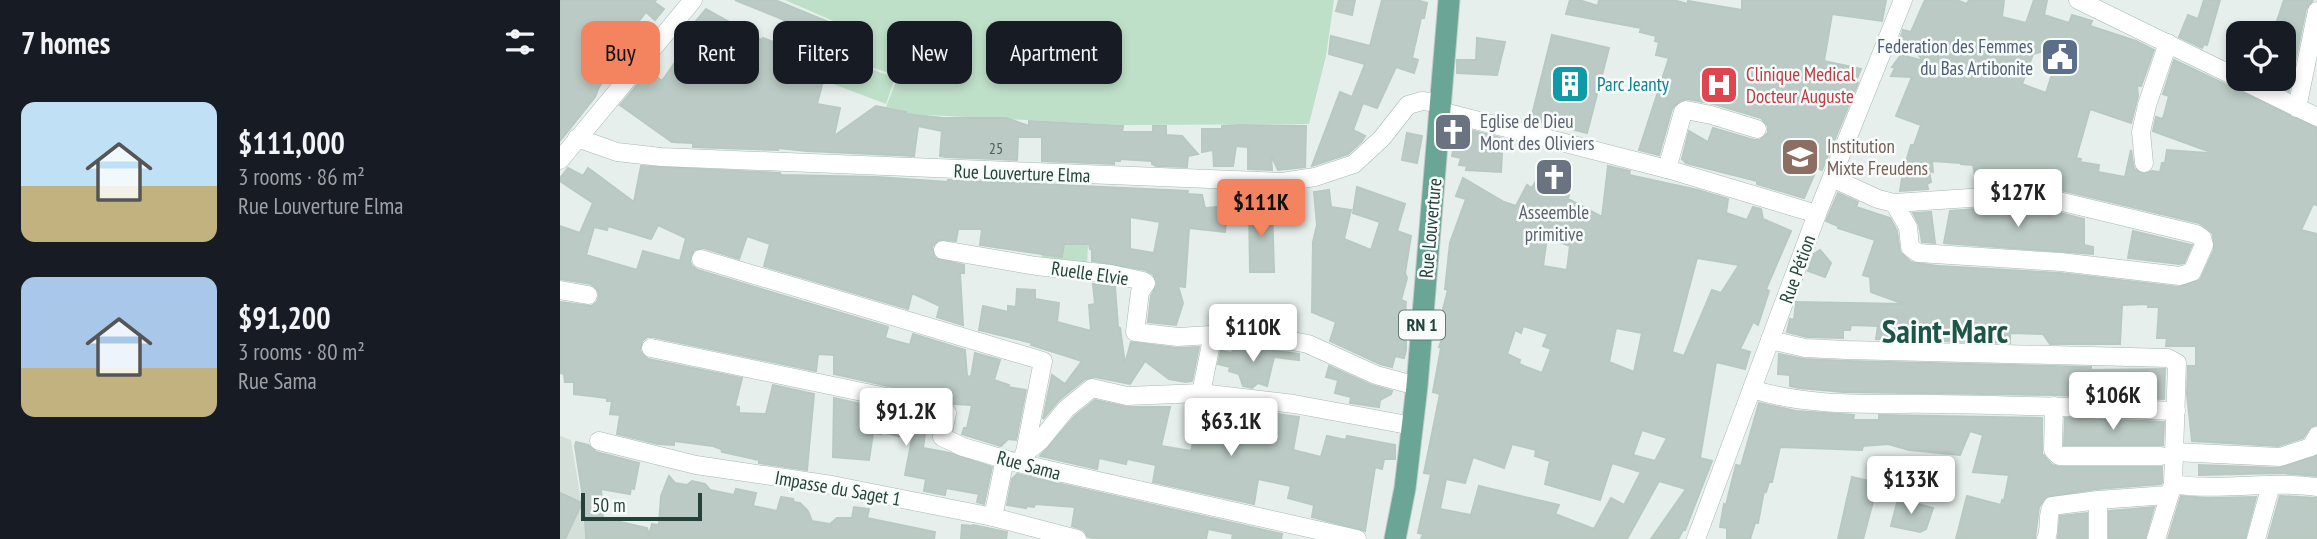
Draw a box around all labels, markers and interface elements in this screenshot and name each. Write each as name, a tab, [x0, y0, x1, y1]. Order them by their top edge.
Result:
chip: Buy	[581, 21, 660, 84]
chip: Rent	[674, 21, 759, 84]
chip: Filters	[773, 21, 873, 84]
chip: New	[887, 21, 972, 84]
chip: Apartment	[986, 21, 1122, 84]
map controls	[2226, 21, 2296, 91]
button: locate	[2226, 21, 2296, 91]
text: 7 homes	[21, 23, 110, 62]
icon: filters	[501, 23, 539, 61]
place label: Federation des Femmes du Bas Artibonite	[1877, 34, 2033, 80]
public building icon: Federation des Femmes du Bas Artibonite	[2039, 36, 2081, 78]
place label: Clinique Medical Docteur Auguste	[1746, 62, 1856, 108]
building icon: Parc Jeanty	[1549, 63, 1591, 105]
hospital icon: Clinique Medical Docteur Auguste	[1698, 64, 1740, 106]
place label: Parc Jeanty	[1597, 72, 1670, 96]
place label: Eglise de Dieu Mont des Oliviers	[1480, 109, 1594, 155]
church icon: Eglise de Dieu Mont des Oliviers	[1432, 111, 1474, 153]
text: $111,000	[238, 123, 345, 162]
icon: home	[77, 130, 161, 214]
place label: Institution Mixte Freudens	[1827, 134, 1928, 180]
school or university icon: Institution Mixte Freudens	[1779, 136, 1821, 178]
house number: 25	[989, 138, 1003, 158]
church icon: Asseemble primitive	[1533, 156, 1575, 198]
street label: Rue Louverture Elma	[953, 159, 1091, 187]
text: 3 rooms · 86 m²	[238, 162, 365, 191]
pin: $127K	[1969, 170, 2067, 229]
street label: Rue Louverture	[1414, 177, 1446, 279]
text: $127K	[1990, 177, 2046, 206]
pin: $111K	[1212, 180, 1310, 239]
text: $111K	[1233, 187, 1289, 216]
text: Rue Louverture Elma	[238, 191, 404, 220]
place label: Asseemble primitive	[1519, 200, 1589, 246]
street label: Rue Pétion	[1774, 232, 1820, 306]
street label: Ruelle Elvie	[1050, 256, 1130, 290]
text: $91,200	[238, 298, 331, 337]
pin: $110K	[1204, 304, 1302, 364]
icon: home	[77, 305, 161, 389]
district label: Saint-Marc	[1882, 309, 2009, 352]
road number: RN 1	[1399, 310, 1445, 340]
text: $110K	[1225, 312, 1281, 341]
text: 3 rooms · 80 m²	[238, 337, 365, 366]
text: Rue Sama	[238, 366, 317, 395]
pin: $106K	[2064, 372, 2162, 432]
text: $106K	[2085, 380, 2141, 409]
pin: $91.2K	[849, 388, 963, 448]
text: $91.2K	[876, 396, 936, 425]
pin: $63.1K	[1174, 398, 1288, 458]
text: $63.1K	[1201, 406, 1261, 435]
street label: Rue Sama	[995, 445, 1063, 485]
pin: $133K	[1862, 456, 1960, 516]
text: $133K	[1883, 464, 1939, 493]
street label: Impasse du Saget 1	[773, 465, 903, 511]
scale bar	[581, 490, 702, 522]
text: 50 m	[592, 493, 626, 517]

